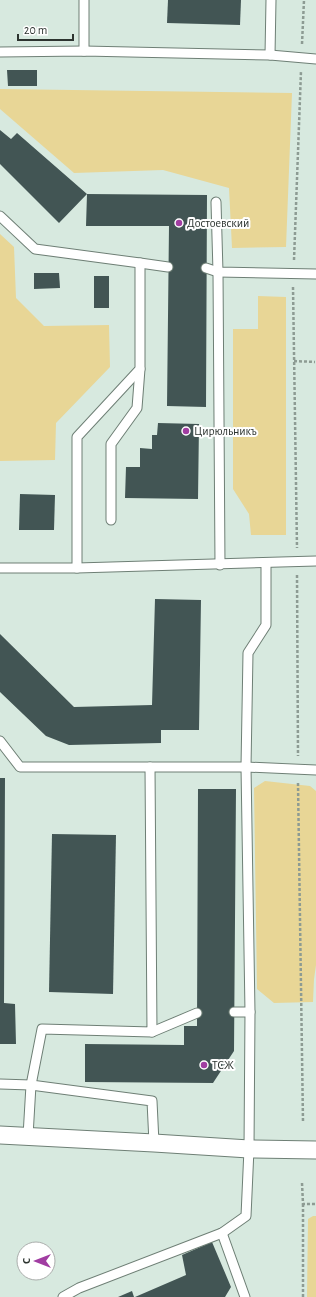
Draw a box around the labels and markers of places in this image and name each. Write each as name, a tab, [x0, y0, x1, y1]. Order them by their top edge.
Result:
place label: Достоевский	[187, 217, 249, 229]
marker: Достоевский	[174, 218, 184, 228]
place label: Цирюльникъ	[194, 425, 257, 437]
marker: Цирюльникъ	[181, 426, 191, 436]
place label: ТСЖ	[212, 1059, 234, 1071]
marker: ТСЖ	[199, 1060, 209, 1070]

